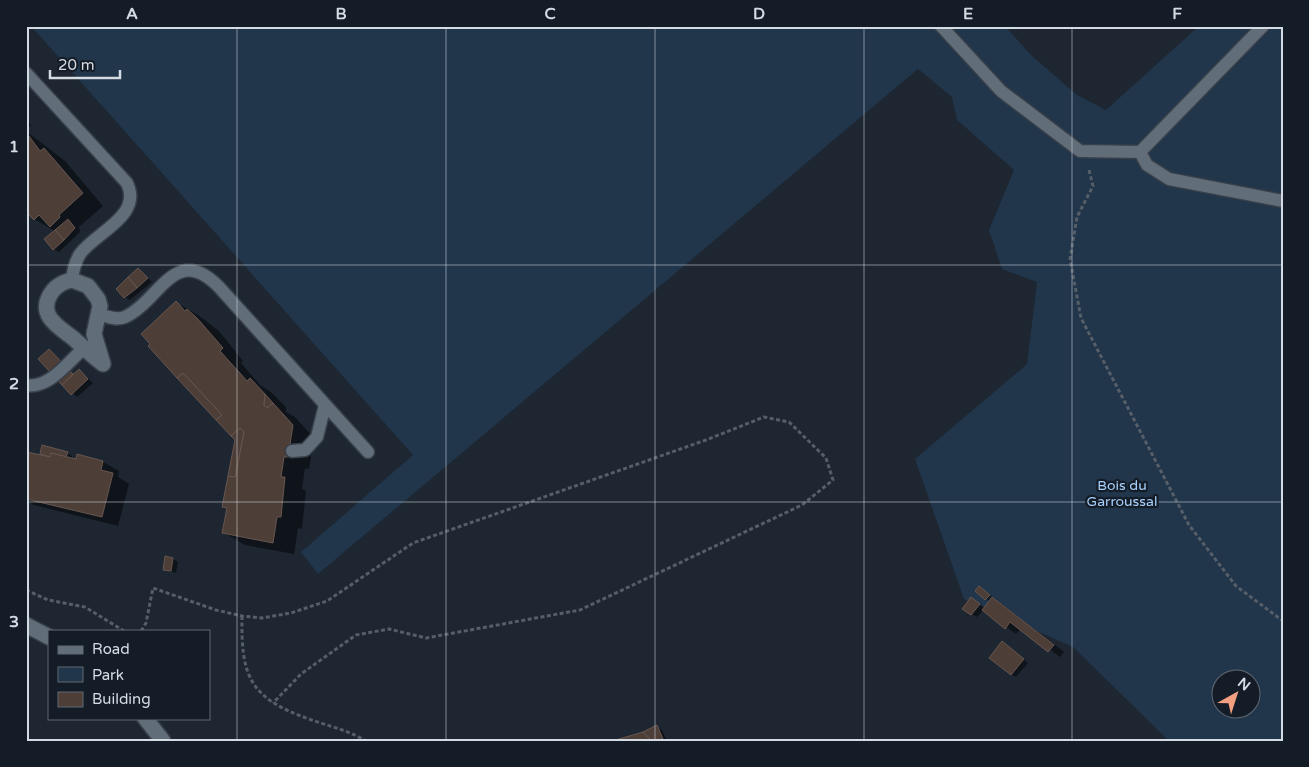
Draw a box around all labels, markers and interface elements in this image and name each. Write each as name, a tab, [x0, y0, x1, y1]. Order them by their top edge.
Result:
text: A	[126, 4, 138, 24]
text: B	[335, 4, 347, 24]
text: C	[544, 4, 556, 24]
text: D	[753, 4, 765, 24]
text: E	[963, 4, 973, 24]
text: F	[1172, 4, 1182, 24]
scale bar	[50, 48, 120, 80]
text: 20 m	[58, 56, 95, 74]
text: 1	[9, 137, 19, 157]
text: 2	[9, 374, 19, 394]
park label: Bois du Garroussal	[1087, 477, 1157, 510]
text: 3	[9, 612, 19, 632]
legend	[48, 630, 210, 720]
text: Road	[92, 640, 130, 658]
text: Park	[92, 666, 124, 684]
north arrow	[1212, 670, 1262, 720]
text: N	[1234, 674, 1254, 694]
text: Building	[92, 690, 151, 708]

